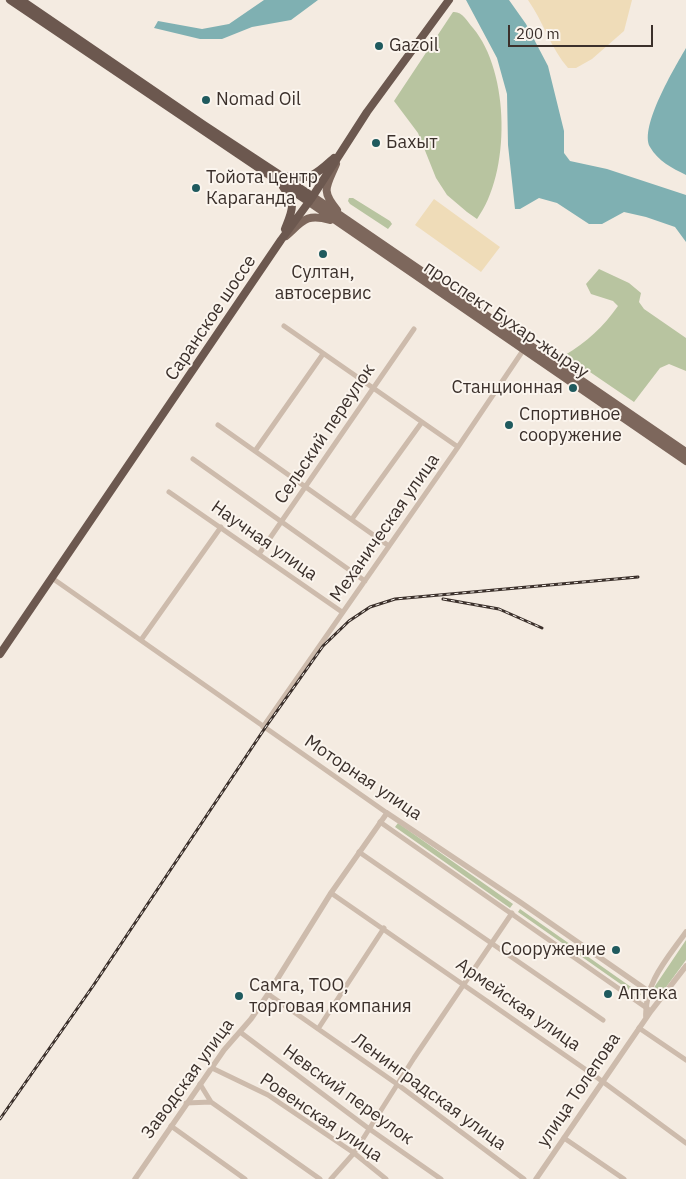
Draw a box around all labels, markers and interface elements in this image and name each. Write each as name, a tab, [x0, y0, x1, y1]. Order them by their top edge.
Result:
scale bar	[511, 15, 656, 47]
text: 200 m	[516, 24, 560, 43]
place label: Gazoil	[389, 35, 439, 57]
marker: Gazoil	[373, 40, 385, 52]
place label: Nomad Oil	[216, 89, 301, 111]
marker: Nomad Oil	[200, 94, 212, 106]
place label: Бахыт	[386, 132, 438, 154]
marker: Бахыт	[370, 137, 382, 149]
place label: Тойота центр Караганда	[206, 167, 318, 210]
marker: Тойота центр Караганда	[190, 182, 202, 194]
marker: Султан, автосервис	[317, 248, 329, 260]
street label: Саранское шоссе	[161, 251, 261, 385]
street label: проспект Бухар-жырау	[419, 257, 593, 383]
place label: Султан, автосервис	[275, 262, 371, 304]
street label: Сельский переулок	[270, 360, 380, 508]
place label: Станционная	[451, 377, 563, 399]
marker: Станционная	[567, 382, 579, 394]
place label: Спортивное сооружение	[519, 404, 622, 446]
marker: Спортивное сооружение	[503, 419, 515, 431]
street label: Механическая улица	[326, 450, 444, 606]
street label: Научная улица	[207, 496, 321, 586]
street label: Моторная улица	[300, 731, 426, 825]
place label: Сооружение	[501, 939, 606, 961]
marker: Сооружение	[610, 944, 622, 956]
street label: Армейская улица	[452, 954, 584, 1056]
place label: Самга, ТОО, торговая компания	[249, 975, 412, 1018]
place label: Аптека	[618, 983, 677, 1005]
marker: Аптека	[602, 988, 614, 1000]
marker: Самга, ТОО, торговая компания	[233, 990, 245, 1002]
street label: Заводская улица	[137, 1015, 239, 1143]
street label: Ленинградская улица	[348, 1029, 510, 1155]
street label: улица Толепова	[533, 1029, 625, 1151]
street label: Невский переулок	[278, 1040, 418, 1150]
street label: Ровенская улица	[256, 1069, 386, 1167]

